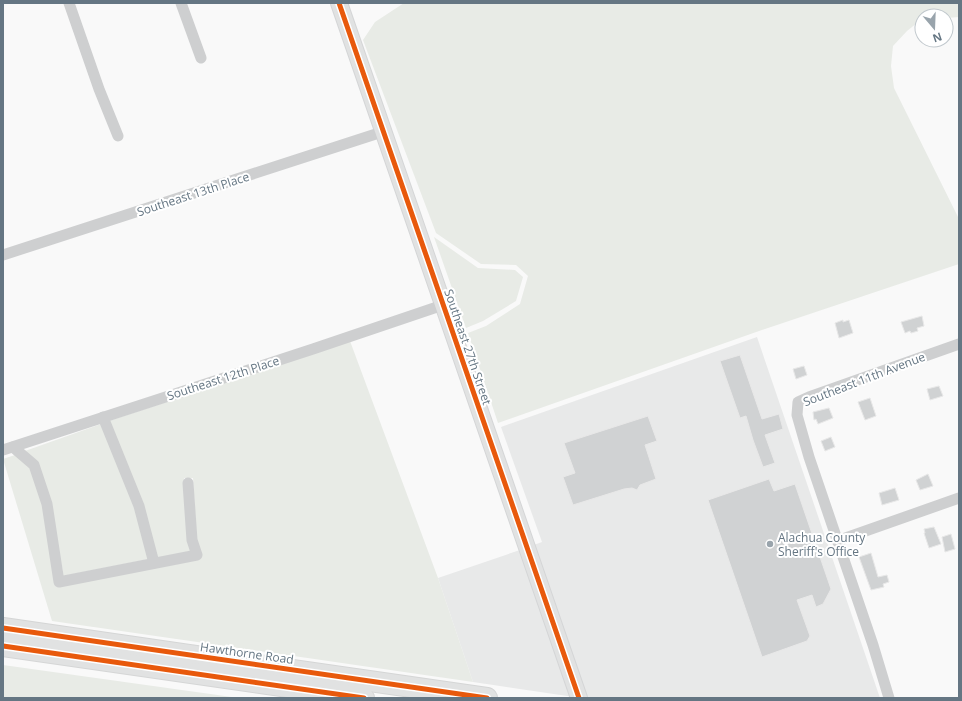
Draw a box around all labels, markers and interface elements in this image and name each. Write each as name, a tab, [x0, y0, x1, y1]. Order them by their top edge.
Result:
north arrow	[914, 8, 954, 48]
text: N	[931, 29, 944, 46]
street label: Southeast 13th Place	[135, 168, 252, 220]
street label: Southeast 27th Street	[440, 287, 496, 407]
street label: Southeast 11th Avenue	[800, 348, 928, 410]
street label: Southeast 12th Place	[165, 352, 282, 404]
place label: Alachua County Sheriff's Office	[778, 529, 866, 560]
marker: Alachua County Sheriff's Office	[765, 539, 775, 549]
street label: Hawthorne Road	[199, 638, 295, 668]

